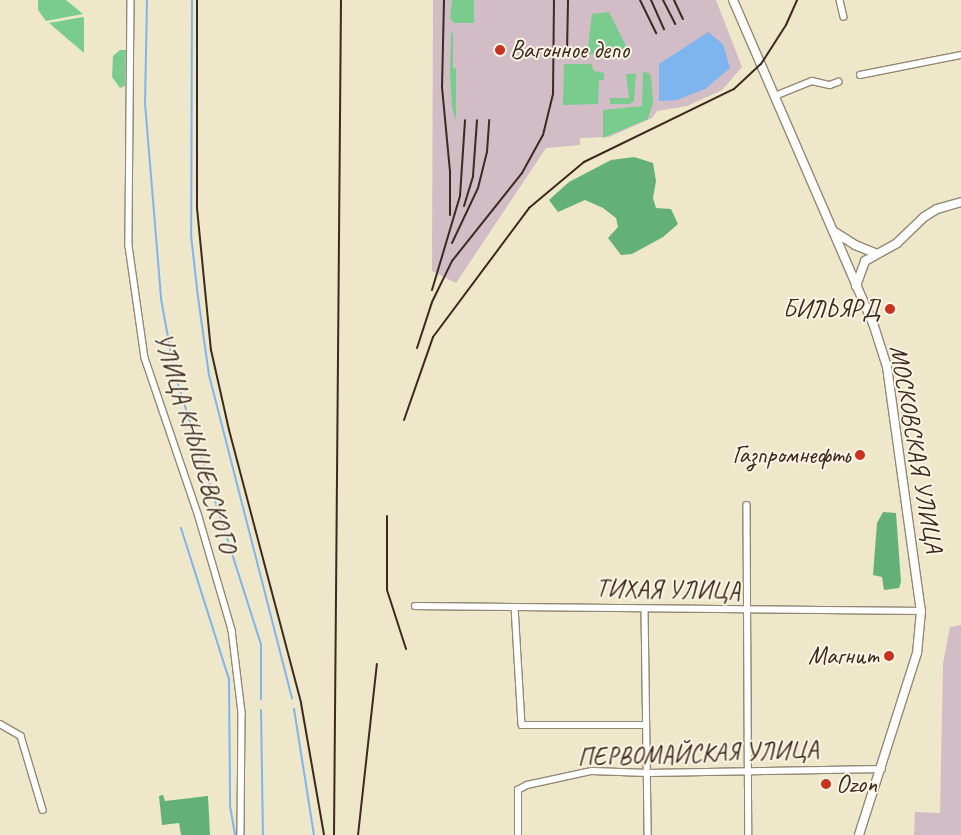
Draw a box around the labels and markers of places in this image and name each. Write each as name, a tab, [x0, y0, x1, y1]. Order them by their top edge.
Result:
place label: Вагонное депо	[510, 35, 629, 65]
marker: Вагонное депо	[494, 44, 506, 56]
place label: БИЛЬЯРД	[783, 294, 880, 324]
marker: БИЛЬЯРД	[884, 303, 896, 315]
place label: Газпромнефть	[732, 440, 850, 470]
marker: Газпромнефть	[854, 449, 866, 461]
place label: Магнит	[808, 641, 879, 671]
marker: Магнит	[883, 650, 895, 662]
place label: Ozon	[836, 769, 877, 799]
marker: Ozon	[820, 778, 832, 790]

